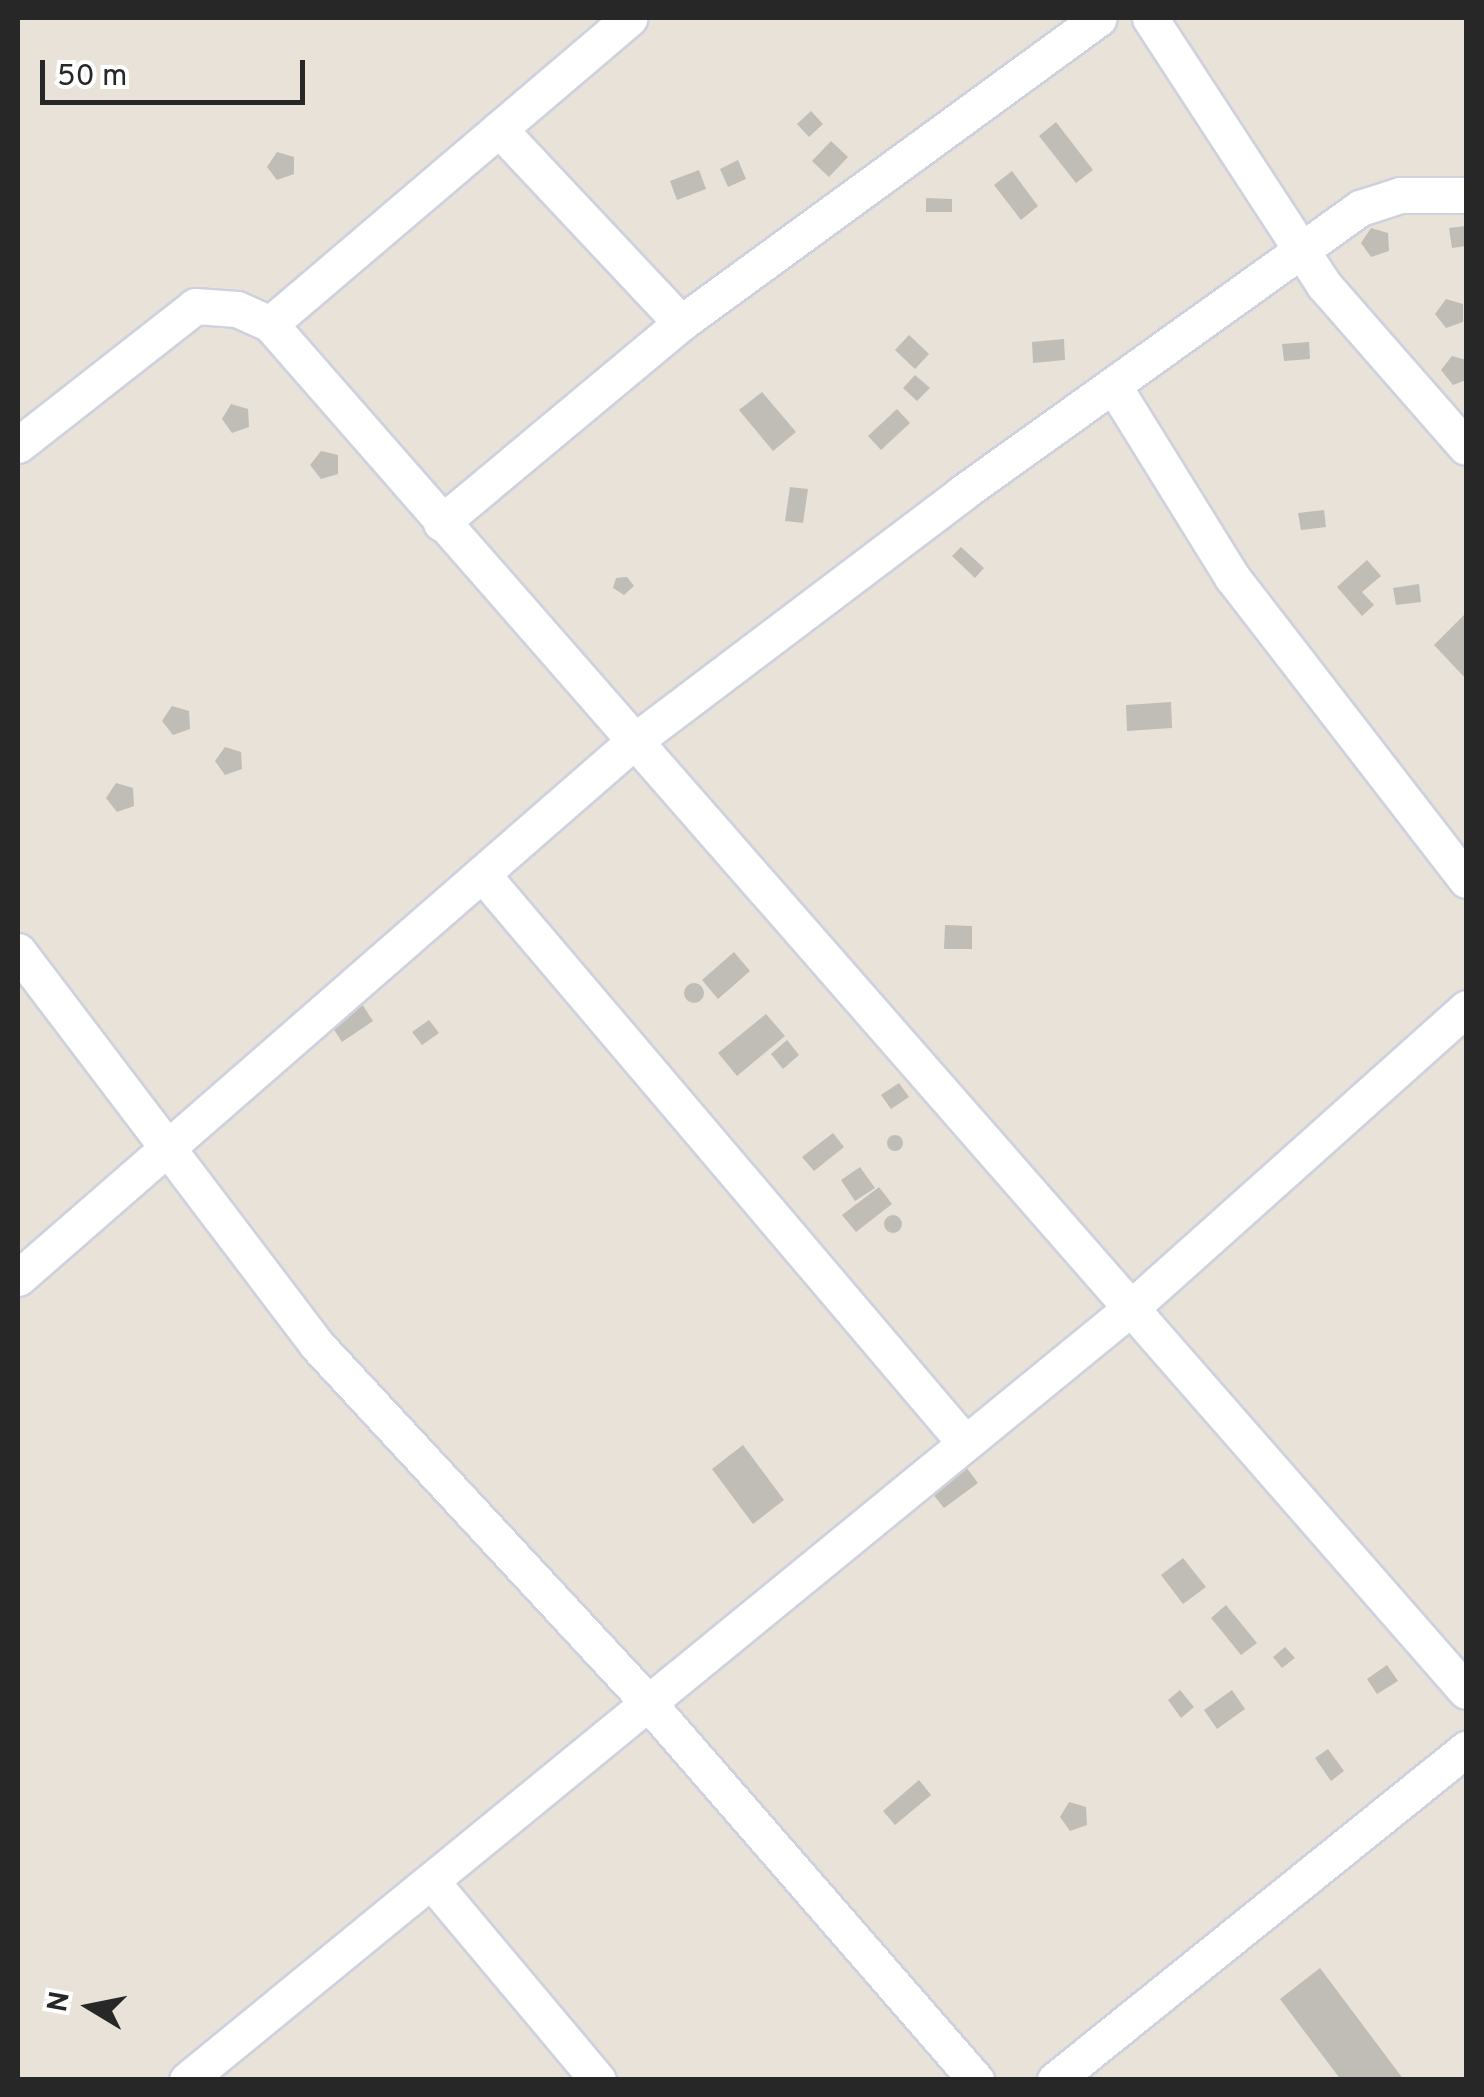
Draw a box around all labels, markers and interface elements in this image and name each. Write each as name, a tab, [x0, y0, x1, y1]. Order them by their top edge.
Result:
scale bar	[45, 40, 310, 102]
text: 50 m	[57, 59, 127, 96]
north arrow	[40, 1957, 140, 2057]
text: N	[41, 1989, 80, 2015]

